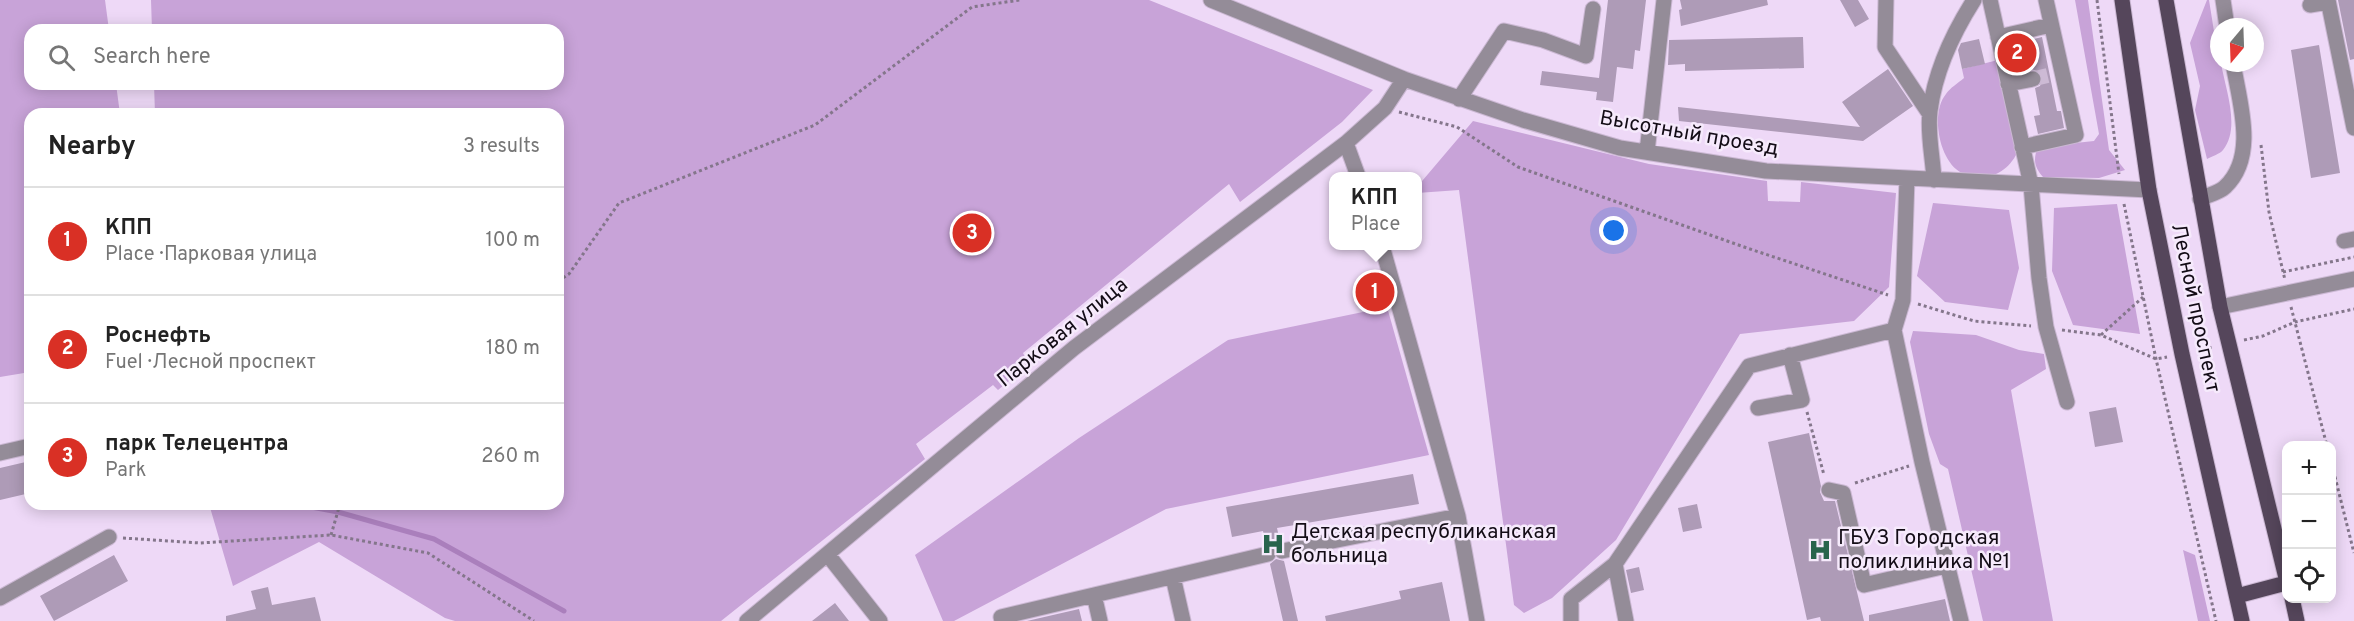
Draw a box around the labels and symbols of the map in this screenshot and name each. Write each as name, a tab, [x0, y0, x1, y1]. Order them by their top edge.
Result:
north arrow	[2210, 18, 2264, 72]
pin: 2	[1998, 31, 2036, 76]
street label: Высотный проезд	[1597, 105, 1781, 163]
pin: 3	[952, 210, 992, 256]
your location	[1599, 216, 1628, 245]
street label: Лесной проспект	[2164, 221, 2226, 395]
pin: 1	[1356, 270, 1394, 314]
street label: Парковая улица	[992, 272, 1134, 394]
place label: Детская республиканская больница	[1291, 519, 1556, 570]
place label: ГБУЗ Городская поликлиника №1	[1838, 525, 2010, 576]
hospital icon: Детская республиканская больница	[1260, 531, 1286, 557]
hospital icon: ГБУЗ Городская поликлиника №1	[1807, 537, 1833, 563]

